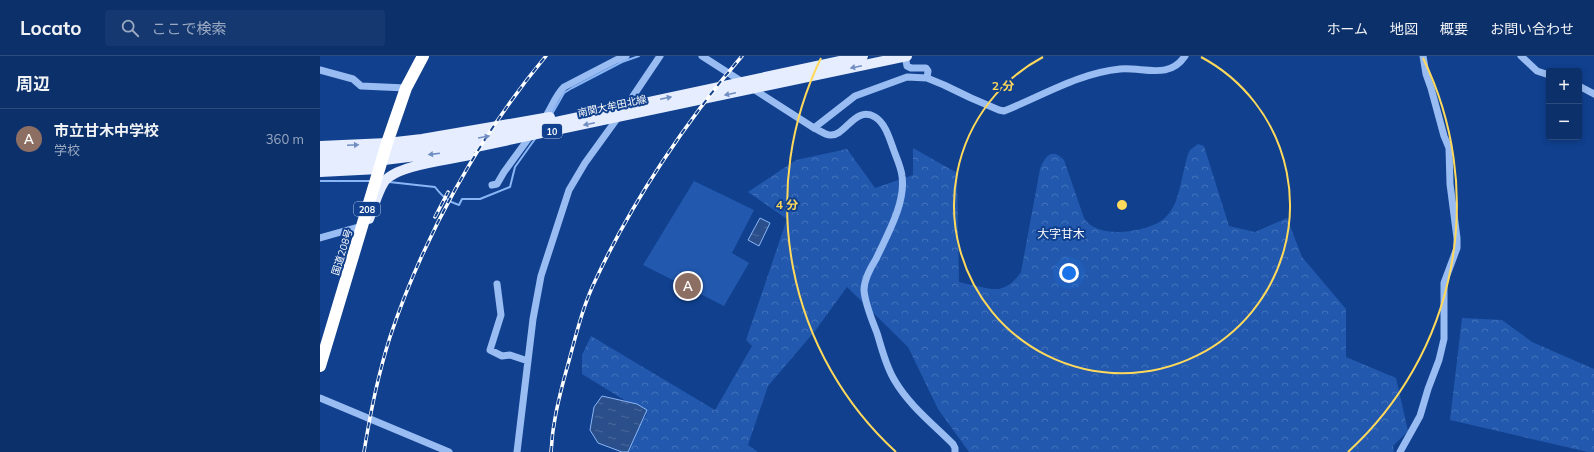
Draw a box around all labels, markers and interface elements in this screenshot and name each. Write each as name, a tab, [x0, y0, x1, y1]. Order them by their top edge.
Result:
search box	[105, 10, 385, 46]
text: Locato	[20, 16, 81, 40]
icon: search	[119, 17, 141, 39]
text: ここで検索	[151, 19, 226, 38]
text: ホーム	[1326, 20, 1368, 38]
text: 地図	[1390, 20, 1418, 38]
text: 概要	[1440, 20, 1468, 38]
text: お問い合わせ	[1490, 20, 1574, 38]
one-way arrow	[849, 65, 862, 71]
map controls	[1546, 68, 1582, 140]
button: +	[1546, 68, 1582, 104]
text: 周辺	[16, 73, 50, 94]
text: 2 分	[992, 78, 1014, 93]
one-way arrow	[723, 91, 736, 97]
street label: 南関大牟田北線	[576, 92, 648, 120]
one-way arrow	[659, 95, 672, 101]
button: −	[1546, 104, 1582, 140]
text: 市立甘木中学校	[54, 121, 159, 140]
one-way arrow	[582, 121, 595, 127]
road number: 10	[542, 124, 562, 138]
text: A	[24, 131, 34, 147]
text: 360 m	[266, 131, 304, 147]
one-way arrow	[478, 134, 490, 140]
one-way arrow	[347, 141, 359, 148]
text: 学校	[54, 142, 80, 158]
one-way arrow	[428, 151, 440, 158]
text: 4 分	[776, 197, 798, 212]
centre of rings	[1115, 198, 1129, 212]
road number: 208	[354, 202, 380, 216]
district label: 大字甘木	[1037, 226, 1085, 241]
street label: 国道208号	[329, 227, 355, 277]
your location	[1059, 263, 1079, 283]
pin: A	[675, 271, 701, 301]

